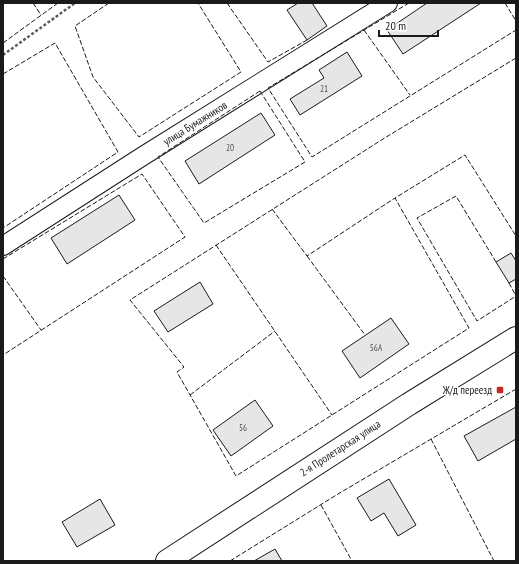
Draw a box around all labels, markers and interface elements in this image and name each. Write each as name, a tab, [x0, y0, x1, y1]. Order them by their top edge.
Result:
scale bar	[379, 12, 438, 38]
text: 20 m	[385, 18, 406, 33]
house number: 21	[320, 83, 328, 94]
street label: улица Бумажников	[160, 97, 230, 148]
house number: 20	[226, 142, 234, 153]
house number: 56А	[370, 342, 383, 353]
place label: Ж/д переезд	[442, 383, 492, 397]
marker: Ж/д переезд	[495, 385, 505, 395]
street label: 2-я Пролетарская улица	[297, 417, 383, 479]
house number: 56	[239, 422, 247, 433]

